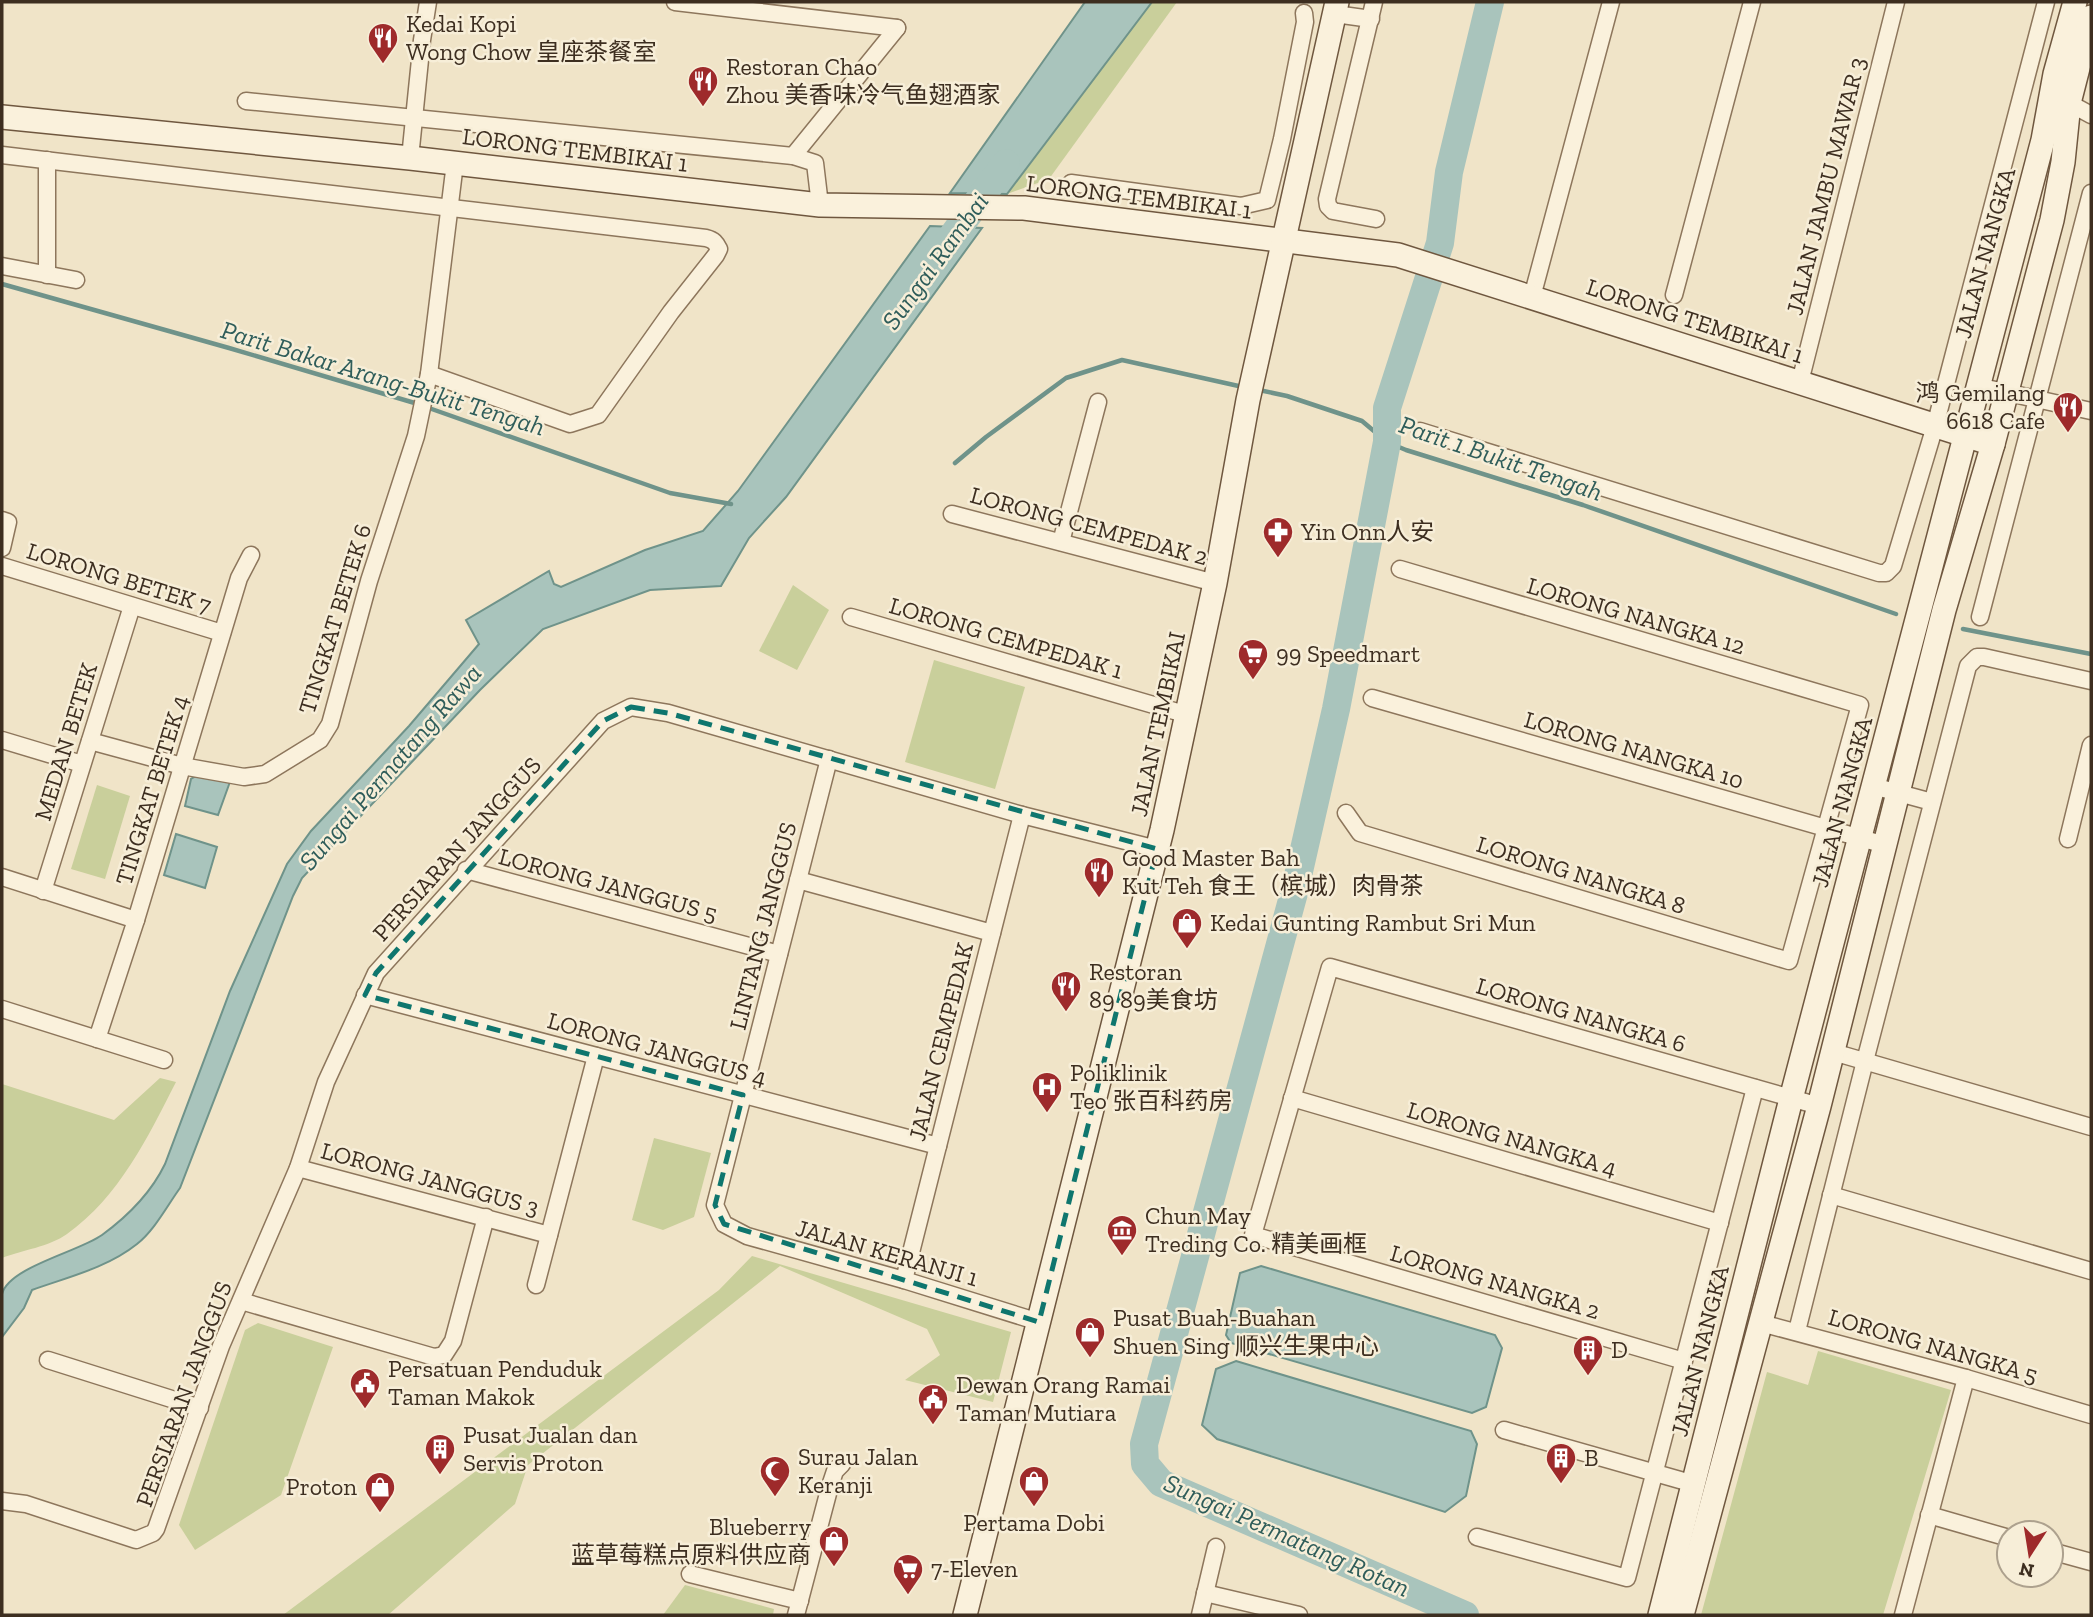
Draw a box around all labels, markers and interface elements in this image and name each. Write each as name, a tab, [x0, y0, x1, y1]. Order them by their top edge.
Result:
place label: Kedai Kopi Wong Chow 皇座茶餐室	[406, 9, 656, 66]
restaurant icon: Kedai Kopi Wong Chow 皇座茶餐室	[366, 21, 400, 65]
place label: Restoran Chao Zhou 美香味冷气鱼翅酒家	[726, 52, 1001, 109]
street label: JALAN JAMBU MAWAR 3	[1779, 54, 1872, 318]
restaurant icon: Restoran Chao Zhou 美香味冷气鱼翅酒家	[686, 64, 720, 108]
street label: LORONG TEMBIKAI 1	[461, 121, 689, 178]
street label: JALAN NANGKA	[1948, 164, 2021, 341]
street label: LORONG TEMBIKAI 1	[1025, 168, 1253, 225]
water label: Sungai Rambai	[875, 186, 995, 336]
street label: LORONG TEMBIKAI 1	[1583, 272, 1808, 369]
water label: Parit Bakar Arang-Bukit Tengah	[217, 313, 549, 443]
place label: 鸿 Gemilang 6618 Cafe	[1915, 378, 2045, 435]
restaurant icon: 鸿 Gemilang 6618 Cafe	[2051, 390, 2085, 434]
water label: Parit 1 Bukit Tengah	[1395, 408, 1607, 508]
street label: LORONG CEMPEDAK 2	[967, 480, 1211, 571]
pharmacy icon: Yin Onn人安	[1261, 515, 1295, 559]
place label: Yin Onn人安	[1300, 517, 1434, 546]
street label: TINGKAT BETEK 6	[292, 520, 377, 717]
street label: LORONG BETEK 7	[24, 536, 215, 619]
street label: LORONG NANGKA 12	[1524, 570, 1749, 661]
street label: LORONG CEMPEDAK 1	[886, 590, 1126, 685]
street label: JALAN TEMBIKAI	[1124, 629, 1191, 819]
supermarket icon: 99 Speedmart	[1236, 637, 1270, 681]
place label: 99 Speedmart	[1276, 639, 1420, 668]
water label: Sungai Permatang Rawa	[292, 657, 488, 877]
street label: MEDAN BETEK	[28, 659, 103, 824]
street label: TINGKAT BETEK 4	[109, 691, 194, 888]
street label: LORONG NANGKA 10	[1521, 704, 1747, 795]
street label: JALAN NANGKA	[1805, 713, 1878, 890]
street label: PERSIARAN JANGGUS	[366, 751, 547, 947]
street label: LINTANG JANGGUS	[723, 819, 802, 1033]
street label: LORONG NANGKA 8	[1473, 829, 1689, 920]
street label: LORONG JANGGUS 5	[496, 841, 721, 928]
place label: Good Master Bah Kut Teh 食王（槟城）肉骨茶	[1122, 843, 1424, 900]
restaurant icon: Good Master Bah Kut Teh 食王（槟城）肉骨茶	[1082, 855, 1116, 899]
shop icon: Kedai Gunting Rambut Sri Mun	[1170, 906, 1204, 950]
place label: Kedai Gunting Rambut Sri Mun	[1210, 908, 1536, 937]
street label: JALAN CEMPEDAK	[902, 939, 979, 1144]
place label: Restoran 89 89美食坊	[1089, 957, 1218, 1014]
restaurant icon: Restoran 89 89美食坊	[1049, 969, 1083, 1013]
street label: LORONG NANGKA 6	[1473, 971, 1689, 1058]
street label: LORONG JANGGUS 4	[544, 1005, 770, 1092]
place label: Poliklinik Teo 张百科药房	[1070, 1058, 1232, 1115]
hospital icon: Poliklinik Teo 张百科药房	[1030, 1070, 1064, 1114]
street label: LORONG NANGKA 4	[1404, 1095, 1620, 1182]
street label: LORONG JANGGUS 3	[318, 1135, 542, 1222]
place label: Chun May Treding Co. 精美画框	[1145, 1201, 1367, 1258]
street label: JALAN KERANJI 1	[793, 1213, 982, 1292]
museum icon: Chun May Treding Co. 精美画框	[1105, 1213, 1139, 1257]
street label: LORONG NANGKA 2	[1387, 1238, 1603, 1325]
street label: JALAN NANGKA	[1664, 1262, 1735, 1439]
street label: PERSIARAN JANGGUS	[129, 1277, 238, 1511]
street label: LORONG NANGKA 5	[1825, 1302, 2041, 1389]
place label: Pusat Buah-Buahan Shuen Sing 顺兴生果中心	[1113, 1303, 1379, 1360]
shop icon: Pusat Buah-Buahan Shuen Sing 顺兴生果中心	[1073, 1315, 1107, 1359]
building icon: D	[1571, 1333, 1605, 1377]
place label: D	[1611, 1335, 1628, 1364]
place label: Persatuan Penduduk Taman Makok	[388, 1354, 602, 1411]
public building icon: Persatuan Penduduk Taman Makok	[348, 1366, 382, 1410]
place label: Dewan Orang Ramai Taman Mutiara	[956, 1370, 1170, 1427]
public building icon: Dewan Orang Ramai Taman Mutiara	[916, 1382, 950, 1426]
place label: Pusat Jualan dan Servis Proton	[463, 1420, 638, 1477]
building icon: Pusat Jualan dan Servis Proton	[423, 1432, 457, 1476]
building icon: B	[1544, 1441, 1578, 1485]
place label: Surau Jalan Keranji	[798, 1442, 918, 1499]
place label: B	[1584, 1443, 1599, 1472]
mosque icon: Surau Jalan Keranji	[758, 1454, 792, 1498]
shop icon: Pertama Dobi	[1017, 1464, 1051, 1508]
water label: Sungai Permatang Rotan	[1159, 1466, 1415, 1604]
shop icon: Proton	[363, 1470, 397, 1514]
place label: Proton	[286, 1472, 357, 1501]
place label: Pertama Dobi	[963, 1508, 1105, 1537]
place label: Blueberry 蓝草莓糕点原料供应商	[571, 1512, 812, 1569]
north arrow	[1995, 1519, 2065, 1589]
shop icon: Blueberry 蓝草莓糕点原料供应商	[817, 1524, 851, 1568]
supermarket icon: 7-Eleven	[891, 1552, 925, 1596]
place label: 7-Eleven	[931, 1554, 1018, 1583]
text: N	[2017, 1557, 2036, 1583]

